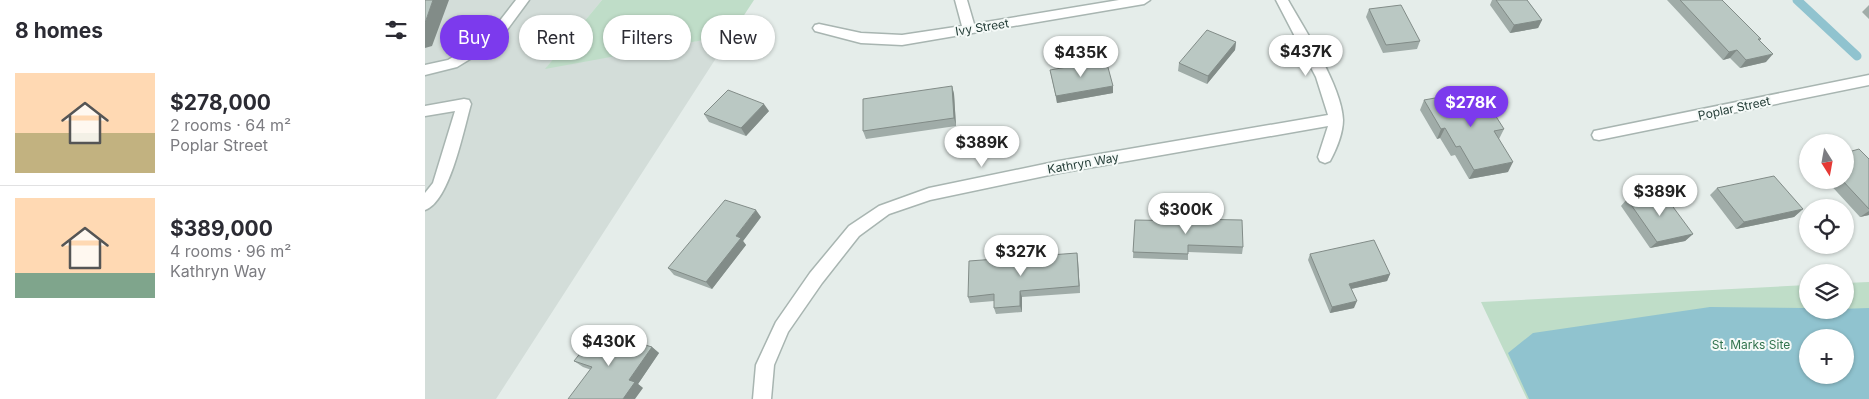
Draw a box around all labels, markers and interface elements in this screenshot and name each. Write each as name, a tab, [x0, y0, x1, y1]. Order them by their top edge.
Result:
chip: Buy	[440, 15, 509, 60]
chip: Rent	[519, 15, 593, 60]
chip: Filters	[603, 15, 691, 60]
chip: New	[701, 15, 775, 60]
street label: Ivy Street	[954, 15, 1010, 39]
icon: filters	[382, 16, 410, 44]
text: 8 homes	[15, 18, 103, 43]
pin: $437K	[1271, 34, 1341, 77]
pin: $435K	[1046, 36, 1116, 78]
text: $437K	[1280, 41, 1332, 61]
text: $435K	[1054, 42, 1108, 62]
pin: $278K	[1436, 86, 1506, 128]
text: $278,000	[170, 90, 271, 115]
text: $278K	[1445, 92, 1497, 112]
icon: home	[55, 93, 115, 153]
street label: Poplar Street	[1696, 93, 1772, 123]
text: 2 rooms · 64 m²	[170, 115, 291, 135]
pin: $389K	[947, 126, 1017, 168]
text: $389K	[955, 132, 1009, 152]
north arrow	[1799, 134, 1854, 189]
map controls	[1799, 134, 1854, 384]
text: Poplar Street	[170, 135, 268, 155]
street label: Kathryn Way	[1046, 149, 1120, 177]
pin: $389K	[1625, 174, 1695, 217]
text: $389K	[1633, 181, 1687, 201]
pin: $300K	[1151, 192, 1221, 235]
text: $300K	[1159, 199, 1213, 219]
button: locate	[1799, 199, 1854, 254]
text: $389,000	[170, 216, 273, 241]
icon: home	[55, 218, 115, 278]
pin: $327K	[986, 234, 1056, 277]
text: 4 rooms · 96 m²	[170, 241, 291, 261]
text: $327K	[995, 241, 1047, 261]
text: Kathryn Way	[170, 261, 266, 281]
button: layers	[1799, 264, 1854, 319]
pin: $430K	[574, 324, 644, 367]
button: +	[1799, 329, 1854, 384]
text: $430K	[582, 331, 636, 351]
park label: St. Marks Site	[1712, 337, 1790, 352]

